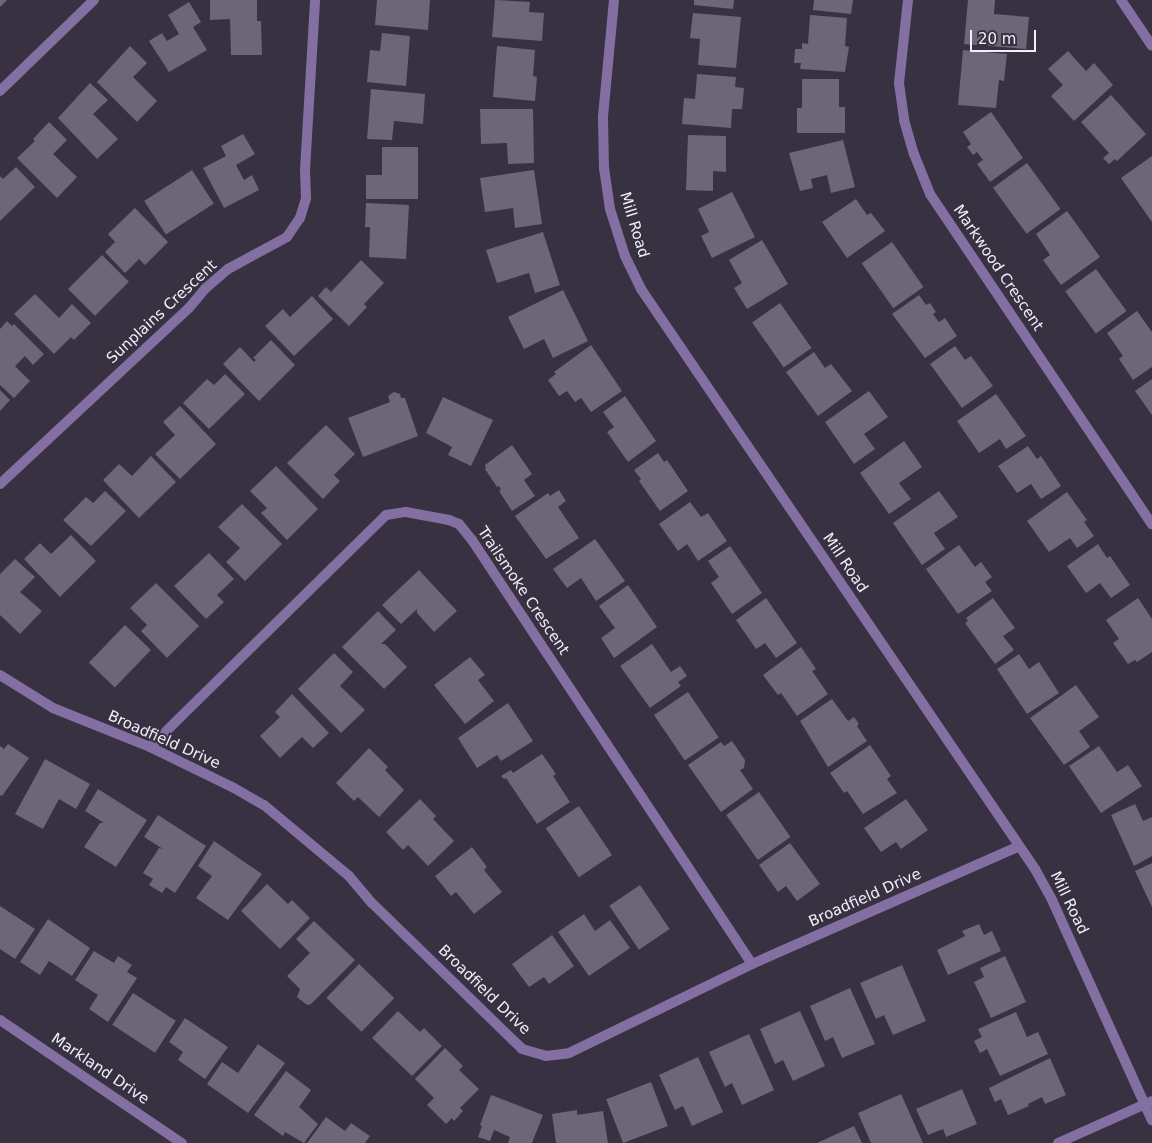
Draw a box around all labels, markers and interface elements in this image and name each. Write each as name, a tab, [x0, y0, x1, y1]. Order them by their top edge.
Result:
scale bar	[972, 20, 1038, 52]
text: 20 m	[978, 30, 1016, 48]
street label: Mill Road	[615, 190, 653, 260]
street label: Markwood Crescent	[949, 202, 1047, 334]
street label: Sunplains Crescent	[103, 256, 221, 368]
street label: Trailsmoke Crescent	[473, 524, 573, 658]
street label: Mill Road	[819, 530, 871, 596]
street label: Broadfield Drive	[105, 707, 223, 773]
street label: Broadfield Drive	[806, 865, 924, 931]
street label: Mill Road	[1046, 869, 1092, 937]
street label: Broadfield Drive	[434, 941, 534, 1039]
street label: Markland Drive	[48, 1030, 152, 1108]

